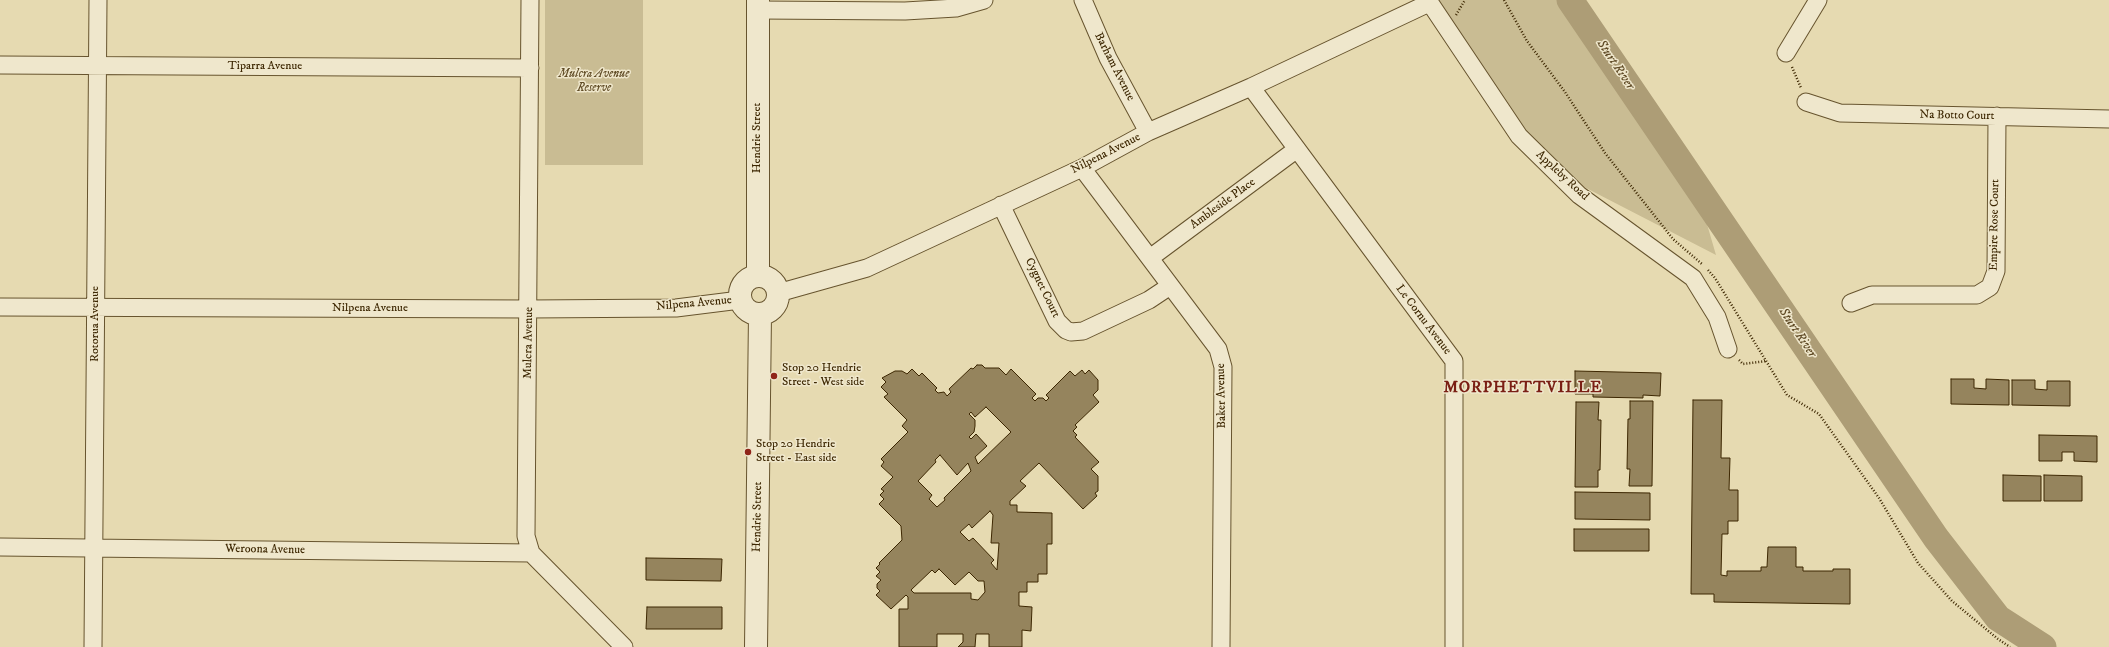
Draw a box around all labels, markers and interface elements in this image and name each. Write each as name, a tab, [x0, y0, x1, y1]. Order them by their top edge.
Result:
street label: Barham Avenue	[1091, 30, 1137, 104]
water label: Sturt River	[1593, 37, 1637, 93]
street label: Tiparra Avenue	[228, 60, 302, 74]
park label: Mulcra Avenue Reserve	[559, 68, 629, 96]
street label: Hendrie Street	[751, 103, 765, 173]
street label: Na Botto Court	[1920, 108, 1994, 124]
street label: Nilpena Avenue	[1069, 130, 1143, 178]
street label: Appleby Road	[1533, 148, 1591, 204]
street label: Ambleside Place	[1188, 176, 1258, 232]
street label: Empire Rose Court	[1987, 179, 2003, 271]
street label: Cygnet Court	[1021, 256, 1063, 320]
street label: Le Cornu Avenue	[1392, 282, 1454, 358]
street label: Rotorua Avenue	[89, 286, 103, 362]
street label: Nilpena Avenue	[656, 294, 732, 314]
street label: Nilpena Avenue	[332, 302, 408, 316]
water label: Sturt River	[1775, 305, 1819, 361]
street label: Mulcra Avenue	[521, 307, 537, 379]
place label: Stop 20 Hendrie Street - West side	[782, 362, 864, 390]
street label: Baker Avenue	[1214, 363, 1230, 429]
marker: Stop 20 Hendrie Street - West side	[769, 371, 779, 381]
district label: MORPHETTVILLE	[1443, 379, 1603, 399]
place label: Stop 20 Hendrie Street - East side	[756, 438, 836, 466]
marker: Stop 20 Hendrie Street - East side	[743, 447, 753, 457]
street label: Hendrie Street	[750, 482, 766, 552]
street label: Weroona Avenue	[225, 542, 305, 558]

